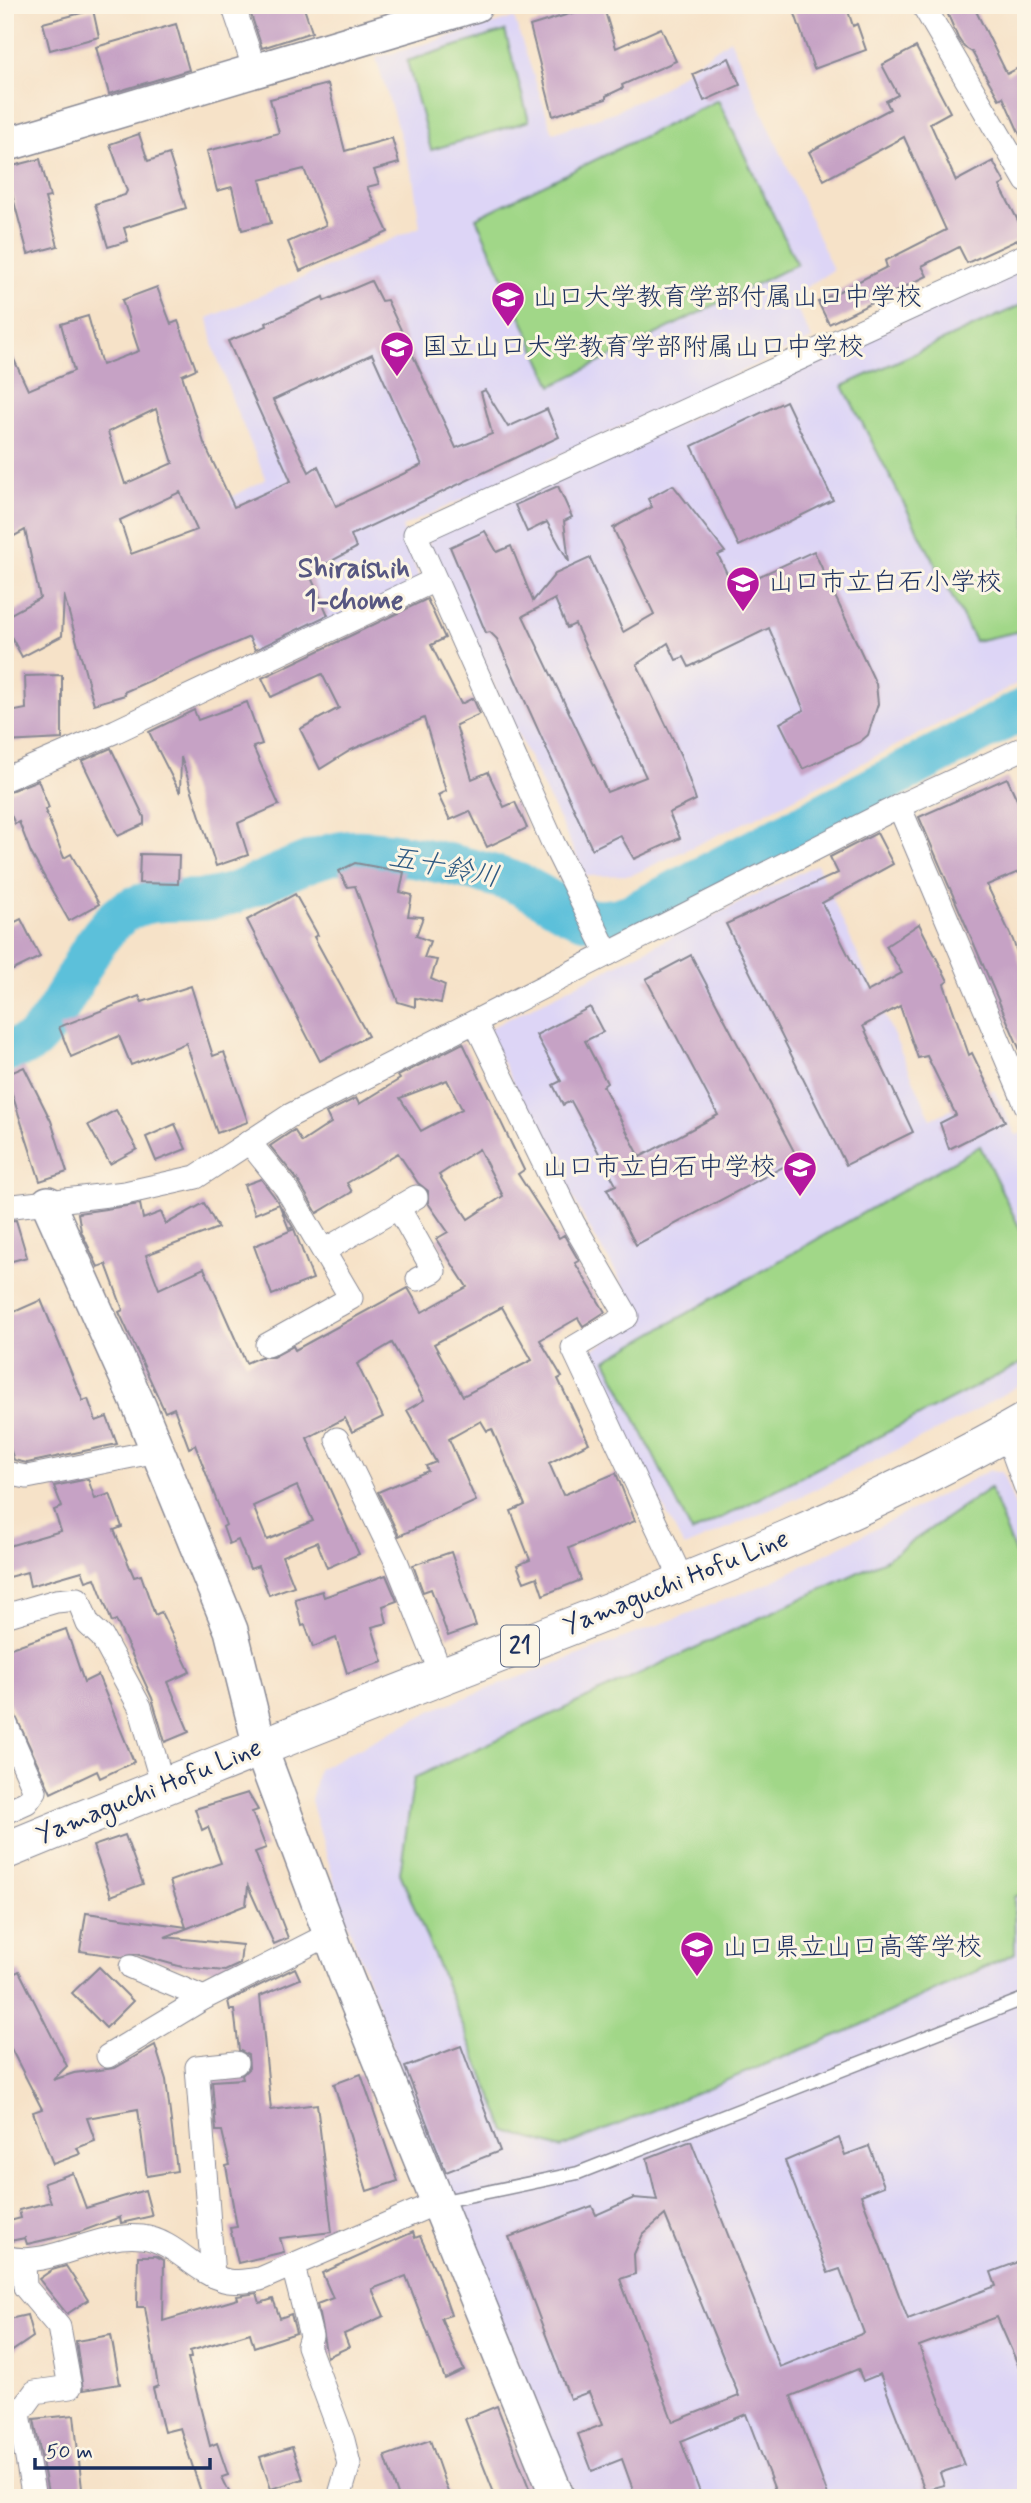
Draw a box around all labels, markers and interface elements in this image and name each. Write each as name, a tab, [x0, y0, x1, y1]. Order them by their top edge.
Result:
school or university icon: 山口大学教育学部付属山口中学校	[489, 279, 527, 328]
place label: 山口大学教育学部付属山口中学校	[532, 281, 922, 315]
school or university icon: 国立山口大学教育学部附属山口中学校	[378, 329, 416, 378]
place label: 国立山口大学教育学部附属山口中学校	[422, 331, 864, 365]
district label: Shiraishih 1-chome	[298, 551, 410, 620]
school or university icon: 山口市立白石小学校	[724, 564, 762, 613]
place label: 山口市立白石小学校	[768, 566, 1002, 600]
water label: 五十鈴川	[385, 839, 503, 897]
school or university icon: 山口市立白石中学校	[781, 1149, 819, 1198]
place label: 山口市立白石中学校	[542, 1151, 776, 1185]
street label: Yamaguchi Hofu Line	[558, 1522, 795, 1646]
road number: 21	[501, 1626, 539, 1666]
street label: Yamaguchi Hofu Line	[31, 1731, 268, 1855]
school or university icon: 山口県立山口高等学校	[678, 1929, 716, 1978]
place label: 山口県立山口高等学校	[722, 1931, 982, 1965]
scale bar	[35, 2426, 210, 2470]
text: 50 m	[46, 2438, 93, 2466]

